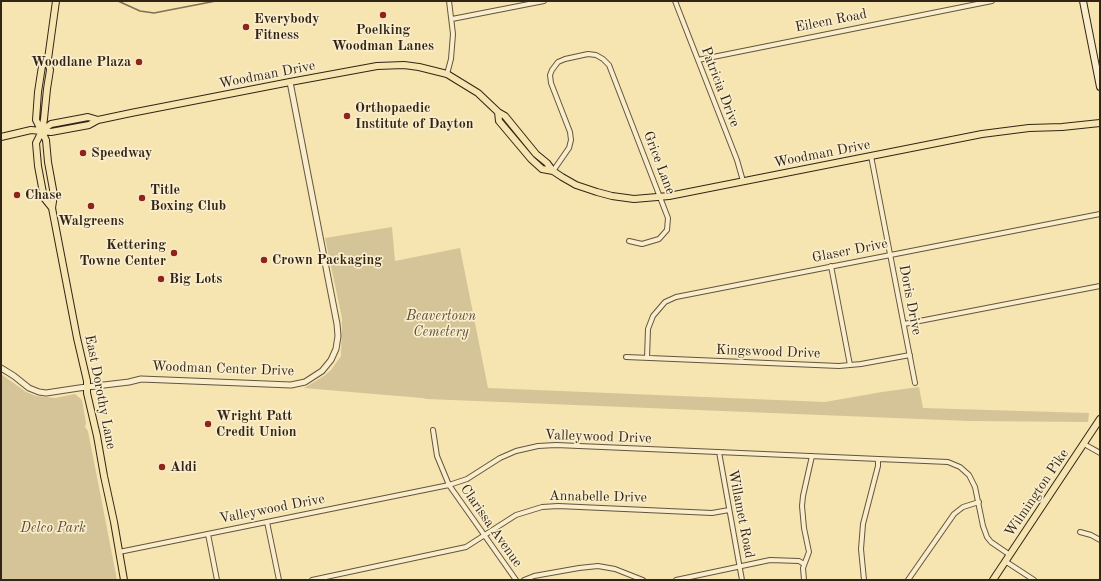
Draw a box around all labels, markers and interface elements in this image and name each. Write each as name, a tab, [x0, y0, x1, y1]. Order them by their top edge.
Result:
street label: Eileen Road	[794, 6, 868, 36]
marker: Poelking Woodman Lanes	[378, 10, 388, 20]
place label: Everybody Fitness	[254, 11, 320, 44]
marker: Everybody Fitness	[241, 22, 251, 32]
place label: Poelking Woodman Lanes	[332, 22, 434, 54]
street label: Patricia Drive	[697, 45, 743, 129]
place label: Woodlane Plaza	[31, 54, 131, 70]
marker: Woodlane Plaza	[134, 57, 144, 67]
street label: Woodman Drive	[217, 57, 317, 93]
place label: Orthopaedic Institute of Dayton	[355, 100, 473, 132]
marker: Orthopaedic Institute of Dayton	[342, 111, 352, 121]
street label: Grice Lane	[639, 129, 679, 197]
street label: Woodman Drive	[772, 136, 872, 172]
place label: Speedway	[91, 145, 152, 161]
marker: Speedway	[78, 148, 88, 158]
place label: Title Boxing Club	[150, 182, 226, 214]
place label: Chase	[25, 187, 62, 203]
marker: Chase	[12, 190, 22, 200]
marker: Title Boxing Club	[137, 193, 147, 203]
marker: Walgreens	[86, 201, 96, 211]
place label: Walgreens	[58, 213, 124, 229]
street label: Glaser Drive	[811, 235, 889, 267]
place label: Kettering Towne Center	[79, 237, 166, 270]
marker: Kettering Towne Center	[169, 248, 179, 258]
place label: Crown Packaging	[272, 252, 382, 268]
marker: Crown Packaging	[259, 255, 269, 265]
street label: Doris Drive	[895, 264, 925, 336]
place label: Big Lots	[169, 271, 222, 287]
marker: Big Lots	[156, 274, 166, 284]
park label: Beavertown Cemetery	[406, 308, 476, 340]
street label: East Dorothy Lane	[81, 333, 119, 451]
street label: Kingswood Drive	[715, 342, 821, 362]
street label: Woodman Center Drive	[152, 358, 294, 380]
place label: Wright Patt Credit Union	[216, 408, 296, 440]
marker: Wright Patt Credit Union	[203, 419, 213, 429]
street label: Valleywood Drive	[544, 427, 652, 447]
street label: Wilmington Pike	[1001, 446, 1073, 540]
place label: Aldi	[170, 459, 197, 475]
marker: Aldi	[157, 462, 167, 472]
street label: Willamet Road	[724, 468, 758, 560]
street label: Clarissa Avenue	[456, 481, 526, 571]
street label: Annabelle Drive	[549, 488, 647, 506]
street label: Valleywood Drive	[218, 491, 326, 527]
park label: Delco Park	[20, 520, 86, 536]

